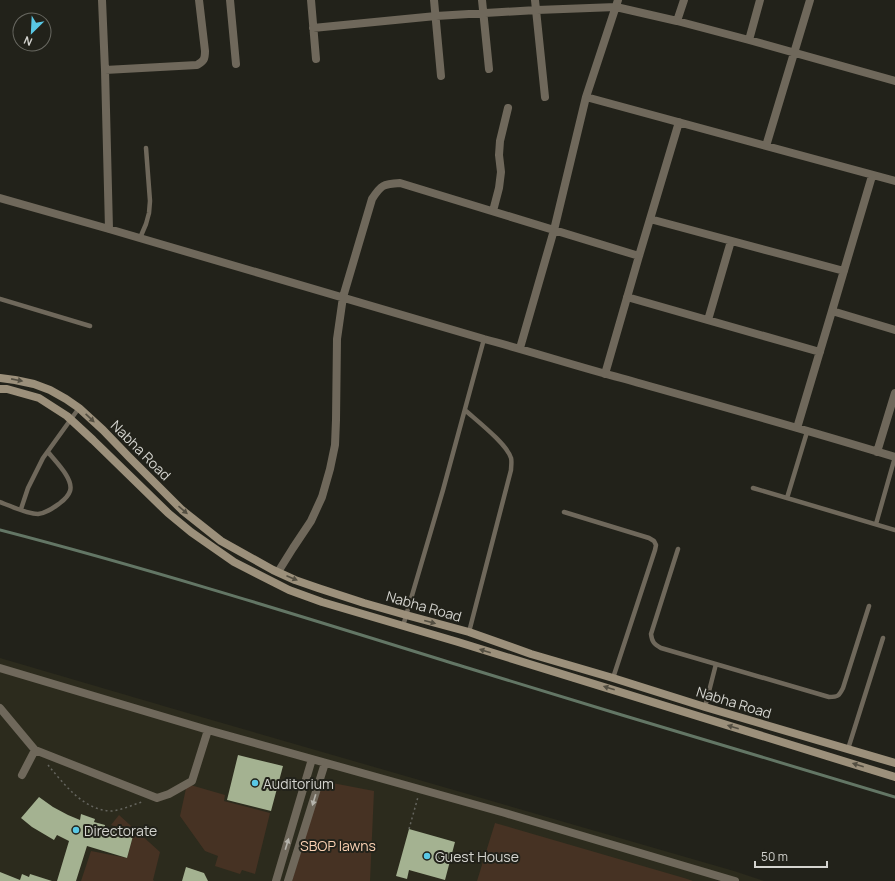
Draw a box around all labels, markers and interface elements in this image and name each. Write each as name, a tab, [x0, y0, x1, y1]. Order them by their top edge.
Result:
north arrow	[12, 12, 52, 52]
text: N	[21, 33, 34, 50]
one-way arrow	[11, 378, 23, 384]
one-way arrow	[85, 414, 95, 423]
street label: Nabha Road	[107, 416, 175, 484]
one-way arrow	[177, 505, 188, 514]
one-way arrow	[287, 576, 299, 582]
street label: Nabha Road	[384, 586, 464, 626]
one-way arrow	[424, 619, 436, 625]
one-way arrow	[479, 647, 491, 653]
street label: Nabha Road	[694, 682, 774, 722]
one-way arrow	[603, 685, 615, 691]
one-way arrow	[727, 724, 739, 730]
one-way arrow	[851, 762, 863, 768]
place label: Auditorium	[263, 774, 334, 793]
marker: Auditorium	[250, 778, 260, 788]
one-way arrow	[311, 794, 317, 806]
place label: Directorate	[84, 821, 157, 840]
marker: Directorate	[71, 825, 81, 835]
park label: SBOP lawns	[300, 836, 376, 855]
one-way arrow	[284, 837, 290, 849]
scale bar	[755, 843, 827, 869]
place label: Guest House	[435, 847, 519, 866]
text: 50 m	[761, 848, 788, 865]
marker: Guest House	[422, 851, 432, 861]

